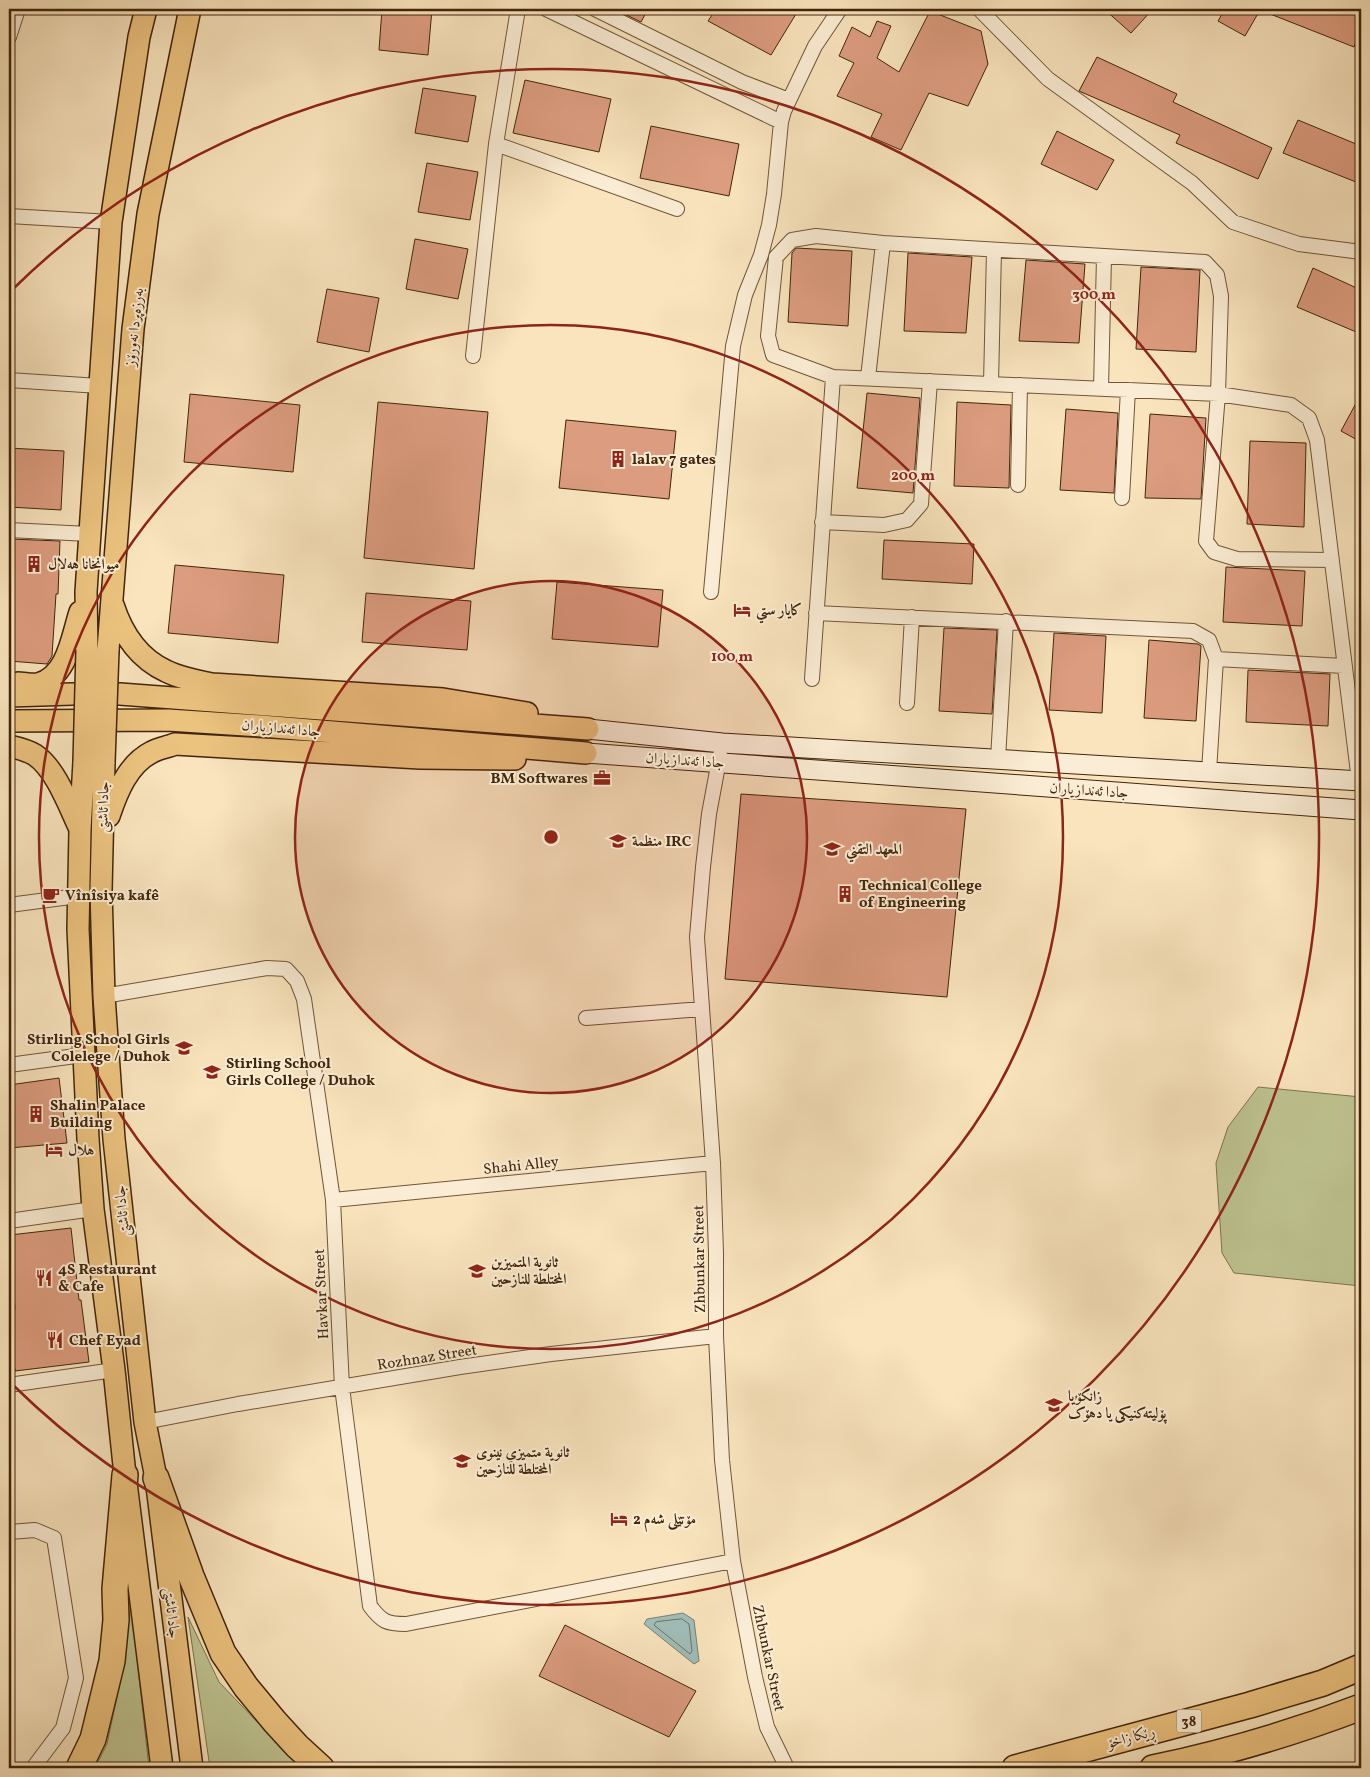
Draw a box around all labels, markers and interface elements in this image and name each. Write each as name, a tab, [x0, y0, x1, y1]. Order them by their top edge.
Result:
text: 300 m	[1072, 285, 1116, 306]
street label: بەرزەپردا نەورۆز	[121, 287, 150, 369]
building icon: lalav 7 gates	[608, 449, 628, 469]
place label: lalav 7 gates	[632, 450, 716, 471]
text: 200 m	[891, 466, 935, 487]
building icon: میوانخانا هەلال	[24, 554, 44, 574]
place label: میوانخانا هەلال	[48, 555, 120, 576]
hotel icon: كايار ستي	[732, 600, 752, 620]
place label: كايار ستي	[756, 601, 802, 624]
text: 100 m	[711, 647, 754, 668]
street label: جادا ئەندازیاران	[241, 716, 321, 743]
street label: جادا ئەندازیاران	[645, 748, 725, 775]
office icon: BM Softwares	[592, 768, 612, 788]
place label: BM Softwares	[491, 769, 588, 790]
street label: جادا ئەندازیاران	[1049, 778, 1129, 805]
street label: جادا ئاشتی	[94, 781, 115, 833]
centre of rings	[542, 828, 560, 846]
school or university icon: منظمة IRC	[608, 831, 628, 851]
place label: منظمة IRC	[632, 832, 692, 853]
school or university icon: المعهد التقني	[822, 839, 842, 859]
place label: المعهد التقني	[846, 840, 902, 863]
place label: Technical College of Engineering	[859, 876, 982, 914]
building icon: Technical College of Engineering	[835, 884, 855, 904]
cafe icon: Vînîsiya kafê	[41, 885, 61, 905]
place label: Vînîsiya kafê	[65, 886, 159, 907]
place label: Stirling School Girls Colelege / Duhok	[27, 1030, 170, 1068]
school or university icon: Stirling School Girls Colelege / Duhok	[174, 1038, 194, 1058]
place label: Stirling School Girls College / Duhok	[226, 1054, 375, 1092]
school or university icon: Stirling School Girls College / Duhok	[202, 1062, 222, 1082]
place label: Shalin Palace Building	[50, 1096, 146, 1134]
building icon: Shalin Palace Building	[26, 1104, 46, 1124]
hotel icon: هلال	[44, 1140, 64, 1160]
place label: هلال	[68, 1141, 94, 1162]
street label: Shahi Alley	[482, 1152, 560, 1181]
street label: جادا ئاشتی	[110, 1184, 137, 1237]
street label: Zhbunkar Street	[689, 1205, 712, 1313]
street label: Havkar Street	[310, 1248, 335, 1340]
place label: ثانوية المتميزين المختلطة للنازحين	[491, 1253, 567, 1291]
place label: 4S Restaurant & Cafe	[58, 1260, 157, 1298]
school or university icon: ثانوية المتميزين المختلطة للنازحين	[467, 1261, 487, 1281]
restaurant icon: 4S Restaurant & Cafe	[34, 1268, 54, 1288]
restaurant icon: Chef Eyad	[45, 1330, 65, 1350]
place label: Chef Eyad	[69, 1331, 141, 1352]
street label: Rozhnaz Street	[376, 1340, 479, 1377]
place label: زانکۆیا پۆلیتەکنیکی یا دهۆک	[1068, 1387, 1168, 1425]
school or university icon: زانکۆیا پۆلیتەکنیکی یا دهۆک	[1044, 1395, 1064, 1415]
place label: ثانوية متميزي نينوى المختلطة للنازحين	[476, 1443, 570, 1481]
school or university icon: ثانوية متميزي نينوى المختلطة للنازحين	[452, 1451, 472, 1471]
hotel icon: مۆتێلی شەم 2	[609, 1509, 629, 1529]
place label: مۆتێلی شەم 2	[633, 1510, 696, 1532]
street label: جادا ئاشتی	[157, 1586, 184, 1640]
street label: Zhbunkar Street	[746, 1603, 789, 1713]
road number: 38	[1176, 1710, 1202, 1732]
street label: ڕێکا زاخۆ	[1103, 1722, 1158, 1755]

